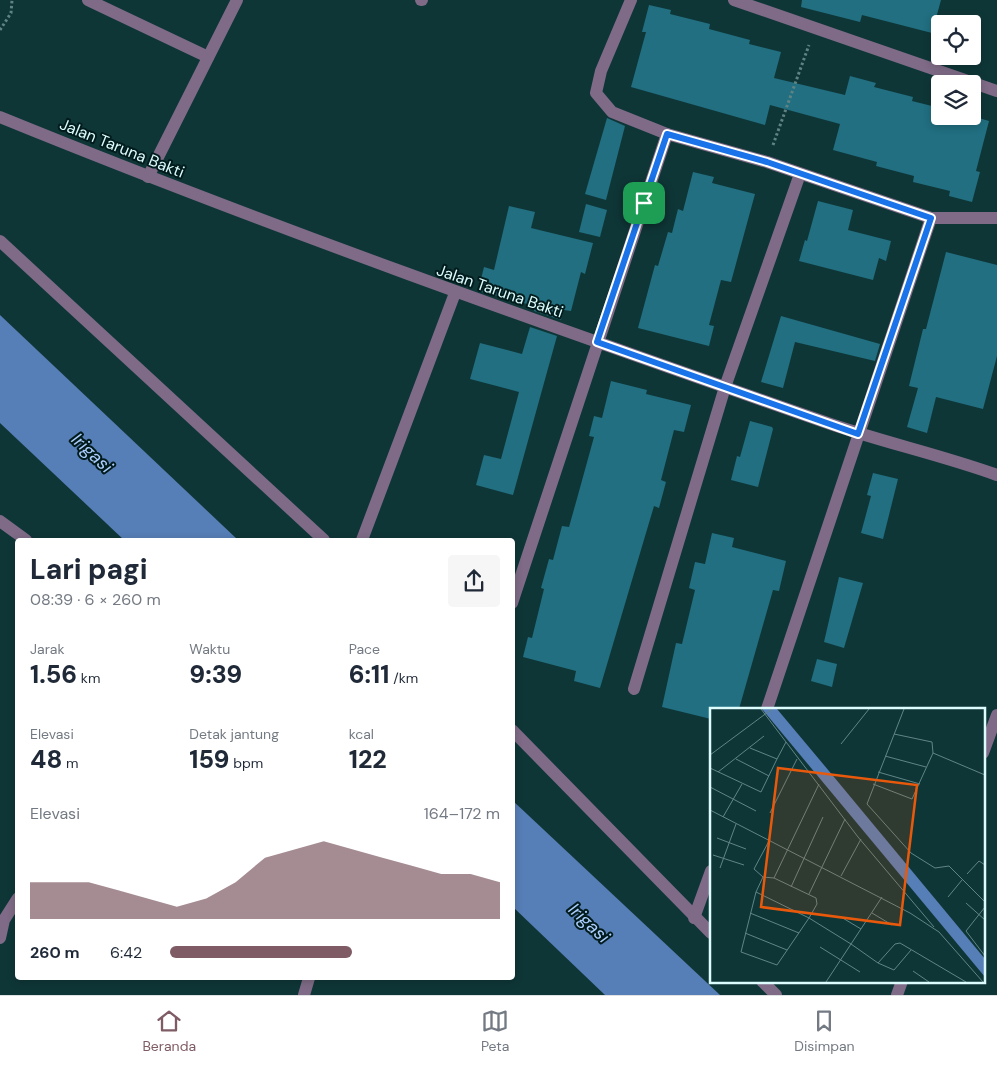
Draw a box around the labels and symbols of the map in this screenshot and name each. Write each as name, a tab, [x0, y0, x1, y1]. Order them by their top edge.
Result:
street label: Jalan Taruna Bakti	[57, 113, 187, 183]
pin	[623, 182, 665, 224]
street label: Jalan Taruna Bakti	[434, 259, 566, 323]
water label: Irigasi	[66, 428, 118, 479]
inset map	[710, 708, 984, 982]
water label: Irigasi	[563, 898, 615, 949]

